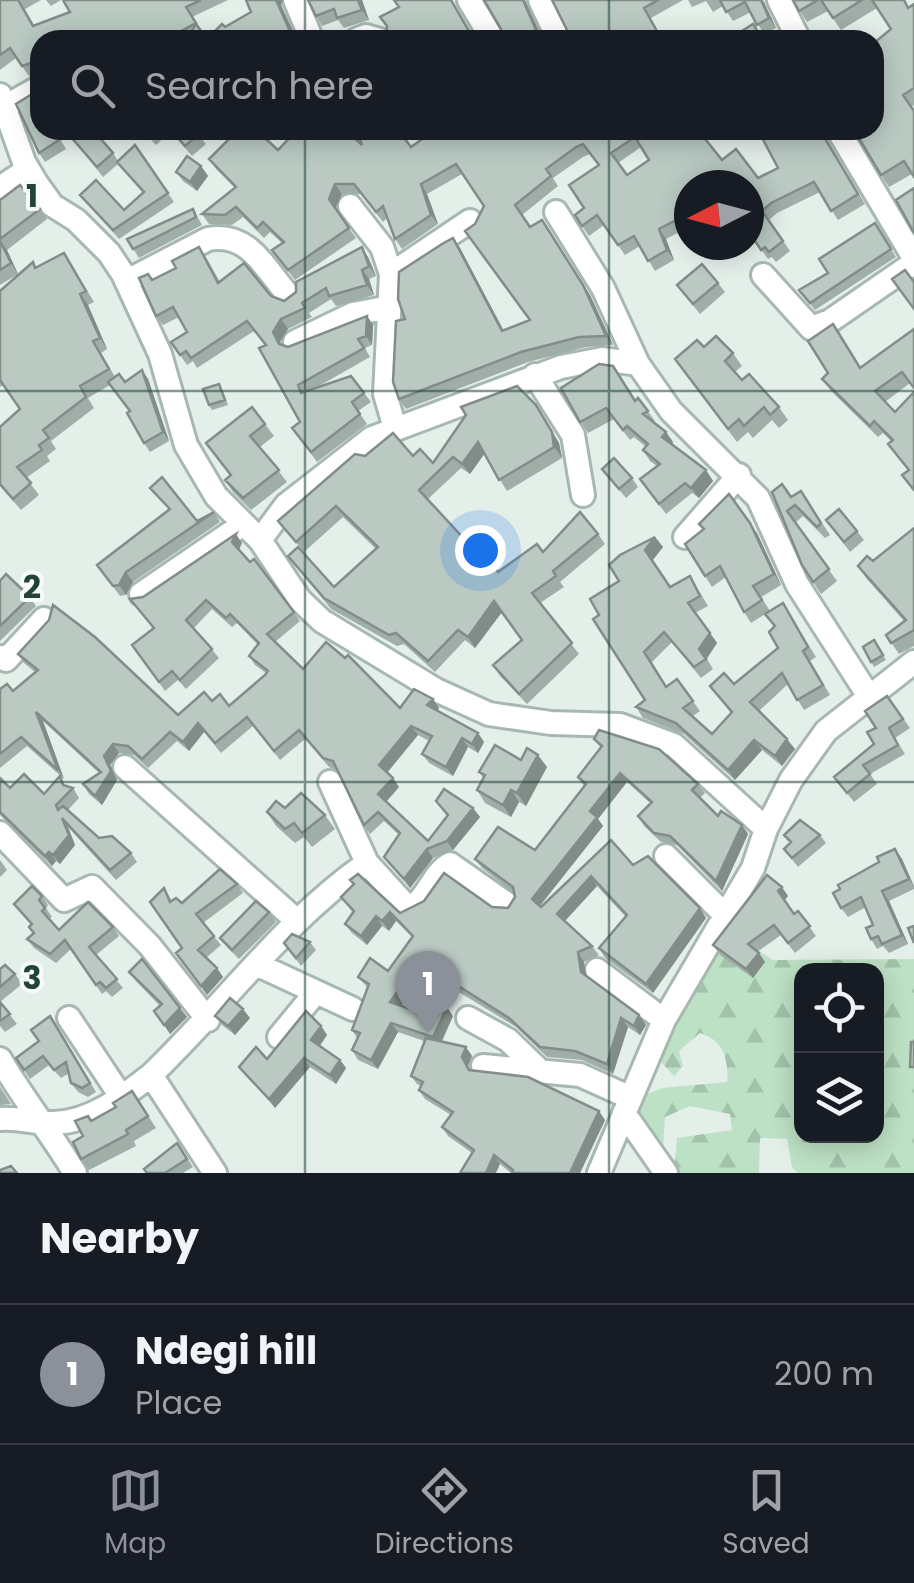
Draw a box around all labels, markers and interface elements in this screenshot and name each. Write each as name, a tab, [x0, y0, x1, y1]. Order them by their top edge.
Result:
search box	[30, 30, 884, 140]
icon: search	[65, 58, 120, 113]
text: Search here	[145, 59, 374, 112]
north arrow	[674, 170, 764, 260]
text: 1	[26, 173, 38, 218]
your location	[455, 525, 506, 576]
text: 2	[23, 564, 41, 609]
pin: 1	[396, 950, 460, 1033]
text: 3	[22, 955, 42, 1000]
map controls	[794, 963, 884, 1143]
button: locate	[794, 963, 884, 1053]
button: layers	[794, 1053, 884, 1143]
text: Nearby	[40, 1209, 199, 1268]
text: Ndegi hill	[135, 1324, 317, 1377]
text: 1	[66, 1351, 79, 1396]
text: 200 m	[774, 1351, 874, 1396]
text: Place	[135, 1380, 222, 1425]
tab: Map	[104, 1463, 166, 1565]
tab: Directions	[375, 1463, 514, 1565]
tab: Saved	[722, 1463, 810, 1565]

